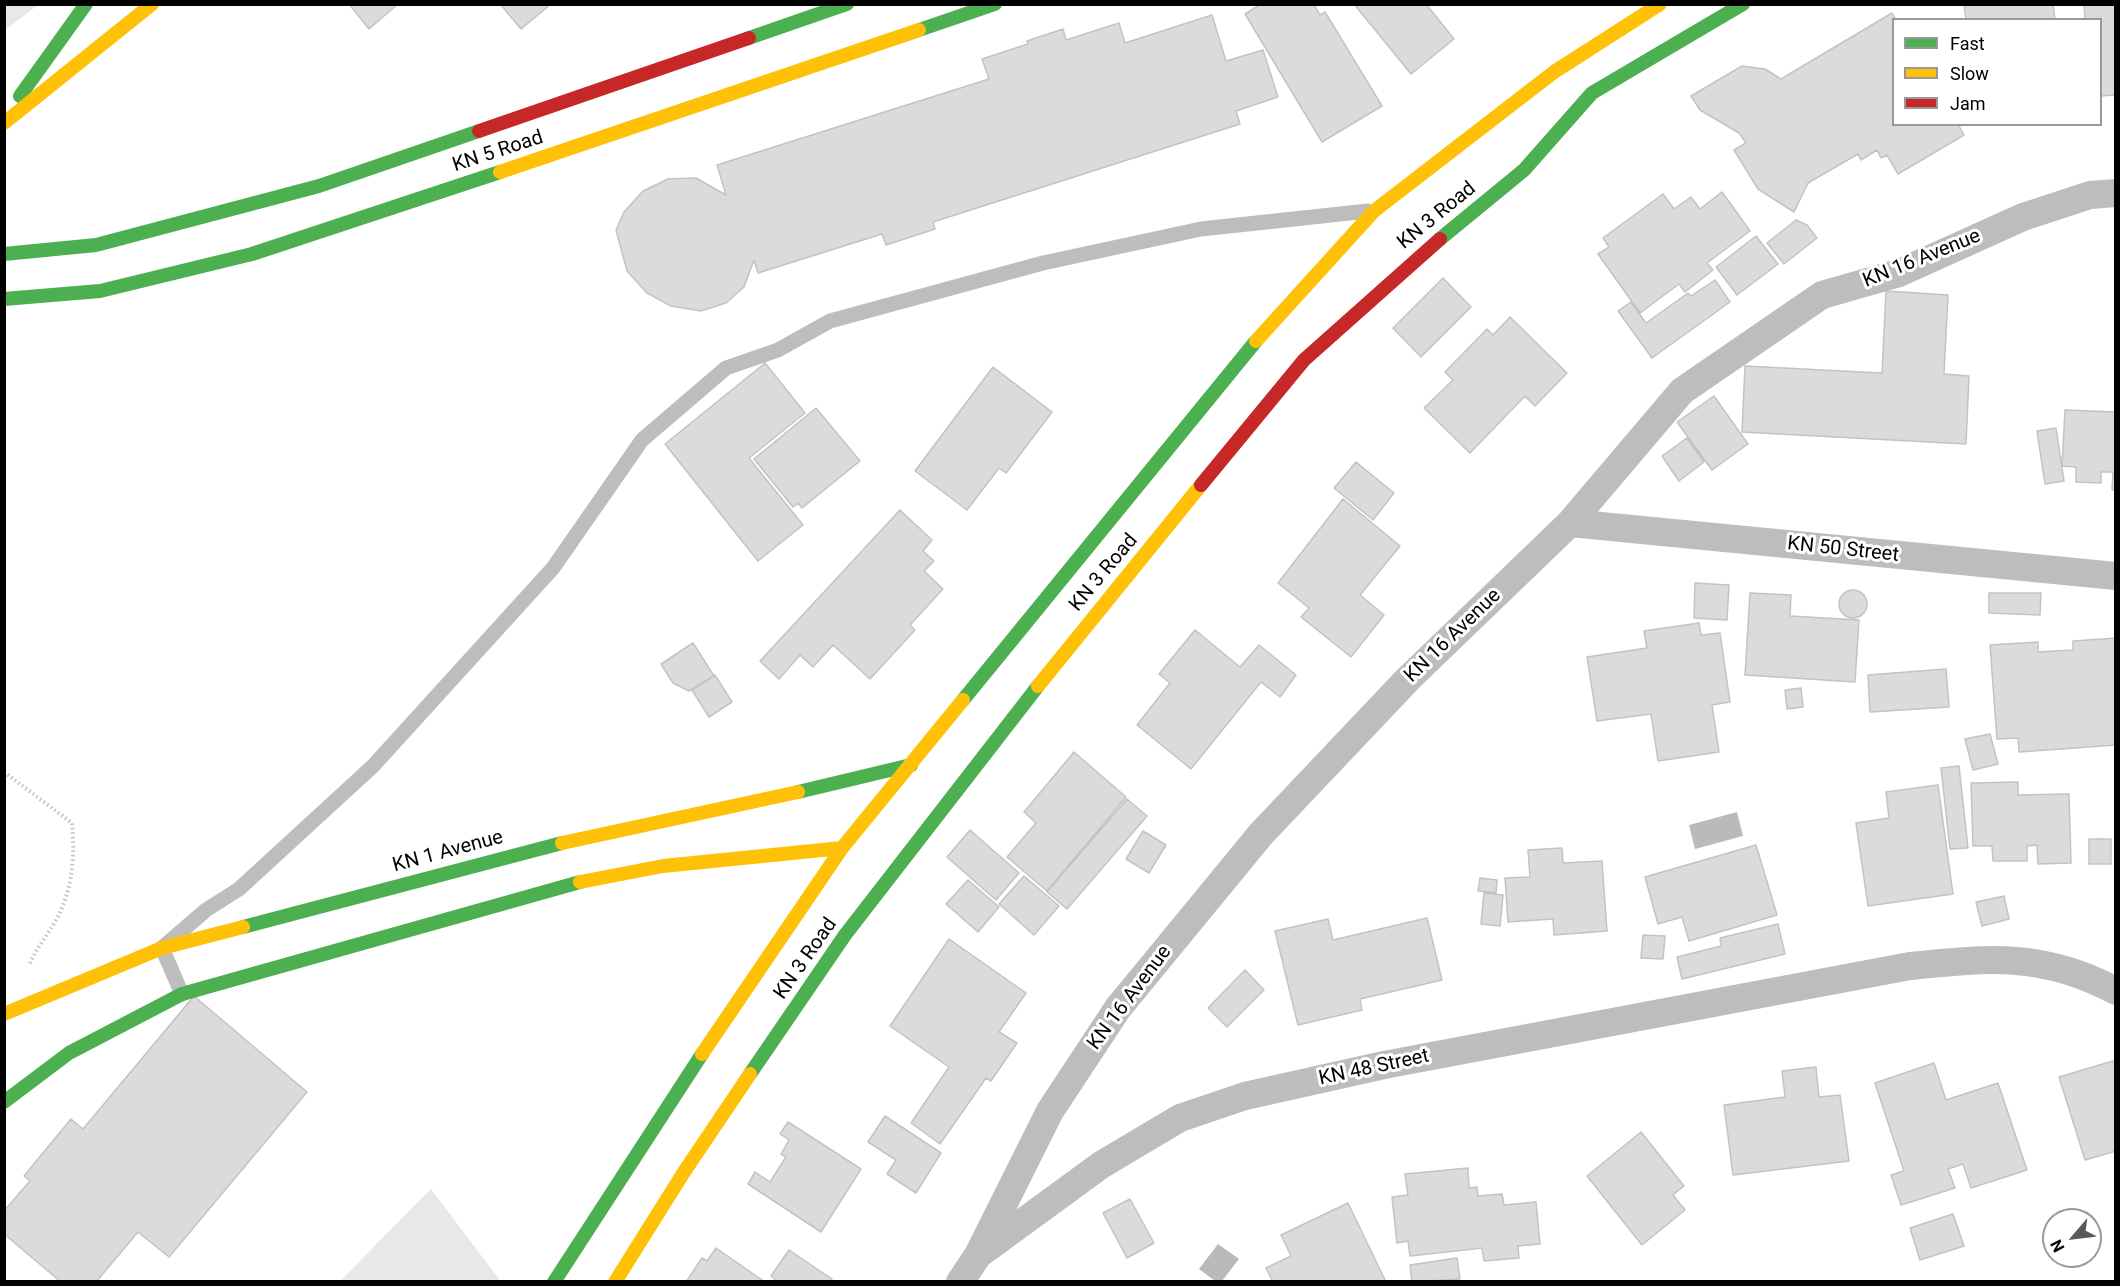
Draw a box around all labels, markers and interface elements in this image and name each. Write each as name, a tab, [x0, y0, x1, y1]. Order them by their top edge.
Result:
legend	[1892, 18, 2102, 126]
text: Fast	[1950, 33, 1985, 54]
text: Slow	[1950, 63, 1989, 84]
text: Jam	[1950, 93, 1986, 114]
street label: KN 5 Road	[450, 126, 546, 178]
street label: KN 3 Road	[1393, 177, 1481, 255]
street label: KN 16 Avenue	[1860, 225, 1984, 293]
street label: KN 3 Road	[1065, 529, 1143, 617]
street label: KN 50 Street	[1786, 532, 1900, 568]
street label: KN 16 Avenue	[1400, 584, 1506, 688]
street label: KN 1 Avenue	[390, 826, 506, 878]
street label: KN 3 Road	[769, 914, 843, 1004]
street label: KN 16 Avenue	[1083, 941, 1177, 1055]
street label: KN 48 Street	[1317, 1045, 1431, 1091]
north arrow	[2042, 1208, 2102, 1268]
text: N	[2046, 1236, 2068, 1255]

